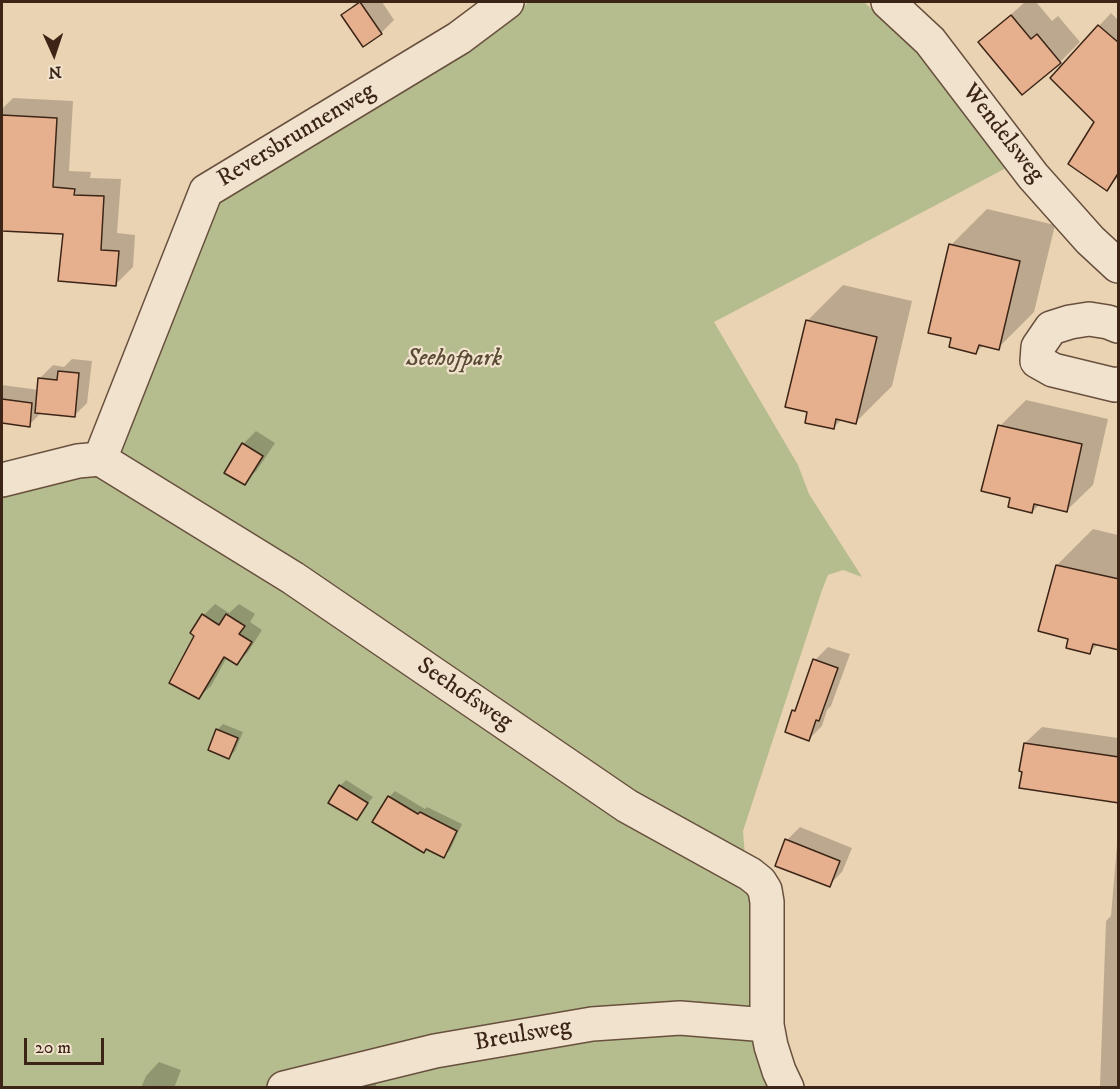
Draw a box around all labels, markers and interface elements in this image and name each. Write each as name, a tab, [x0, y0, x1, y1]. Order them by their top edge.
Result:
north arrow	[24, 24, 84, 84]
text: N	[48, 62, 62, 82]
street label: Reversbrunnenweg	[213, 78, 381, 194]
street label: Wendelsweg	[955, 79, 1049, 189]
park label: Seehofpark	[406, 346, 502, 374]
street label: Seehofsweg	[411, 653, 517, 737]
street label: Breulsweg	[472, 1013, 574, 1059]
scale bar	[27, 1026, 106, 1064]
text: 20 m	[35, 1037, 71, 1059]

